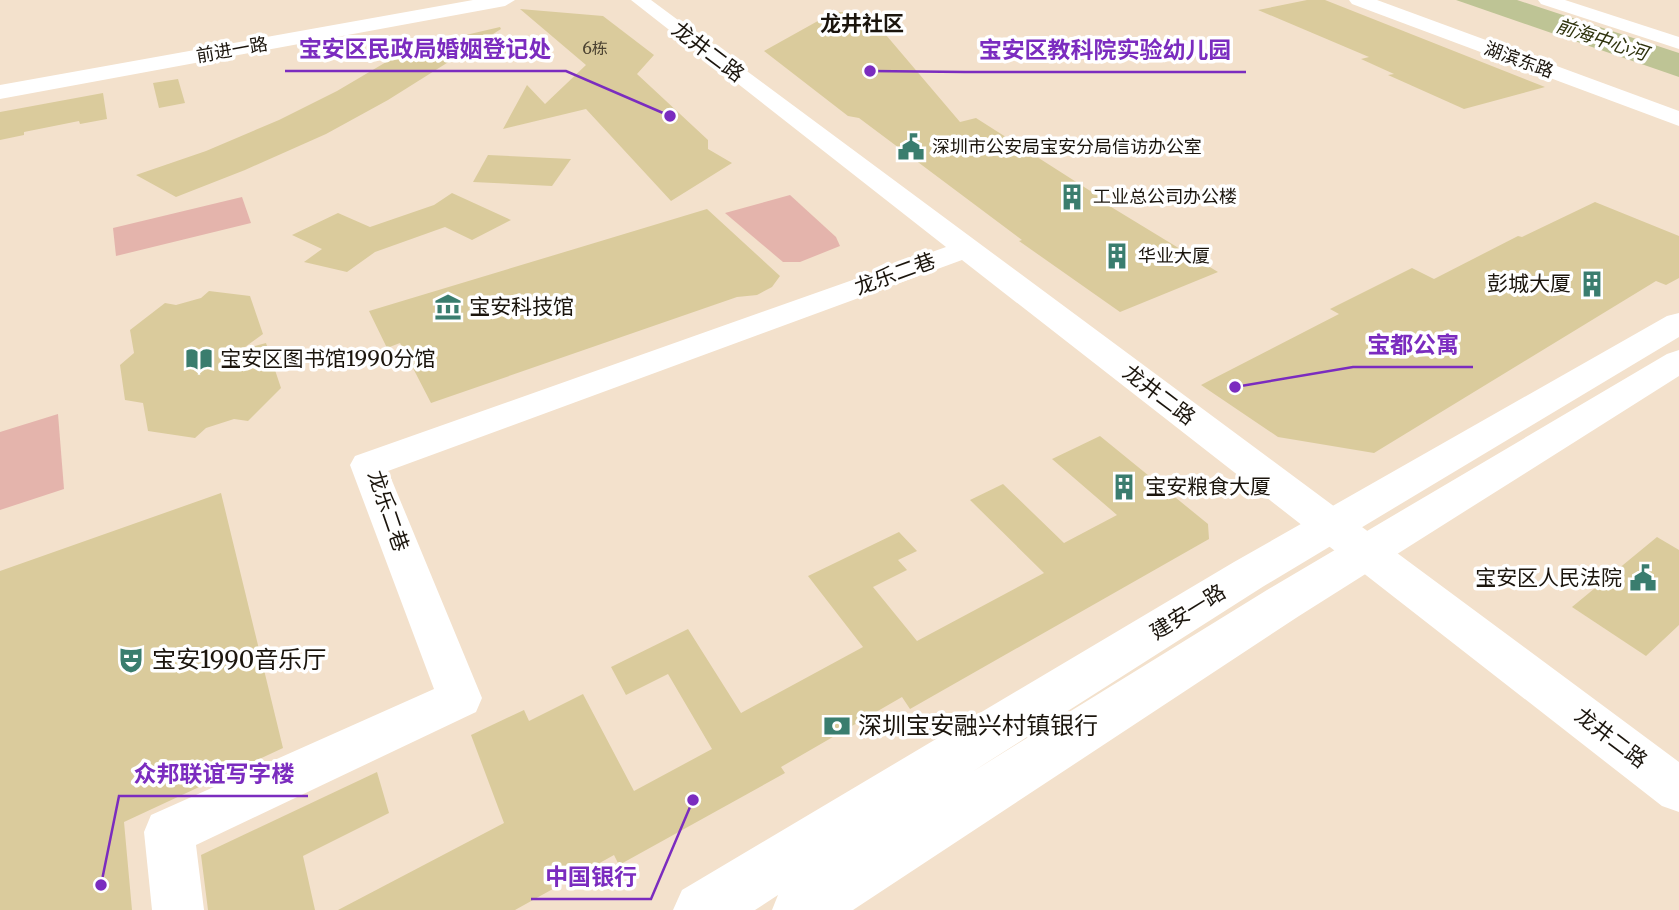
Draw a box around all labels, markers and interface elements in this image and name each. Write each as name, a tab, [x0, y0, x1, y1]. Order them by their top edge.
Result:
district label: 龙井社区	[820, 10, 904, 37]
water label: 前海中心河	[1553, 13, 1655, 66]
street label: 龙井二路	[667, 16, 750, 88]
callout: 宝安区民政局婚姻登记处	[285, 27, 566, 71]
callout: 宝安区教科院实验幼儿园	[965, 28, 1246, 72]
street label: 前进一路	[194, 32, 269, 67]
text: 宝安区民政局婚姻登记处	[299, 34, 552, 63]
text: 宝安区教科院实验幼儿园	[979, 35, 1232, 64]
street label: 湖滨东路	[1481, 36, 1557, 83]
house number: 6栋	[582, 38, 608, 58]
public building icon: 深圳市公安局宝安分局信访办公室	[896, 132, 926, 162]
place label: 深圳市公安局宝安分局信访办公室	[932, 135, 1202, 158]
building icon: 工业总公司办公楼	[1057, 182, 1087, 212]
place label: 工业总公司办公楼	[1093, 185, 1237, 208]
building icon: 华业大厦	[1102, 241, 1132, 271]
place label: 华业大厦	[1138, 244, 1210, 267]
street label: 龙乐二巷	[851, 246, 939, 301]
building icon: 彭城大厦	[1577, 269, 1607, 299]
place label: 彭城大厦	[1487, 270, 1571, 297]
museum icon: 宝安科技馆	[433, 292, 463, 322]
place label: 宝安科技馆	[469, 293, 574, 320]
callout: 宝都公寓	[1353, 323, 1473, 367]
text: 宝都公寓	[1367, 330, 1459, 359]
library icon: 宝安区图书馆1990分馆	[184, 344, 214, 374]
place label: 宝安区图书馆1990分馆	[220, 345, 435, 372]
street label: 龙井二路	[1118, 359, 1201, 431]
street label: 龙乐二巷	[362, 467, 415, 555]
building icon: 宝安粮食大厦	[1109, 472, 1139, 502]
place label: 宝安粮食大厦	[1145, 473, 1271, 500]
public building icon: 宝安区人民法院	[1628, 563, 1658, 593]
place label: 宝安区人民法院	[1475, 564, 1622, 591]
street label: 建安一路	[1145, 578, 1231, 645]
place label: 宝安1990音乐厅	[152, 644, 326, 675]
theatre icon: 宝安1990音乐厅	[116, 645, 146, 675]
street label: 龙井二路	[1570, 702, 1653, 774]
place label: 深圳宝安融兴村镇银行	[858, 710, 1098, 741]
bank icon: 深圳宝安融兴村镇银行	[822, 711, 852, 741]
callout: 众邦联谊写字楼	[119, 752, 308, 796]
text: 众邦联谊写字楼	[134, 759, 295, 788]
callout: 中国银行	[531, 855, 651, 899]
text: 中国银行	[545, 862, 637, 891]

